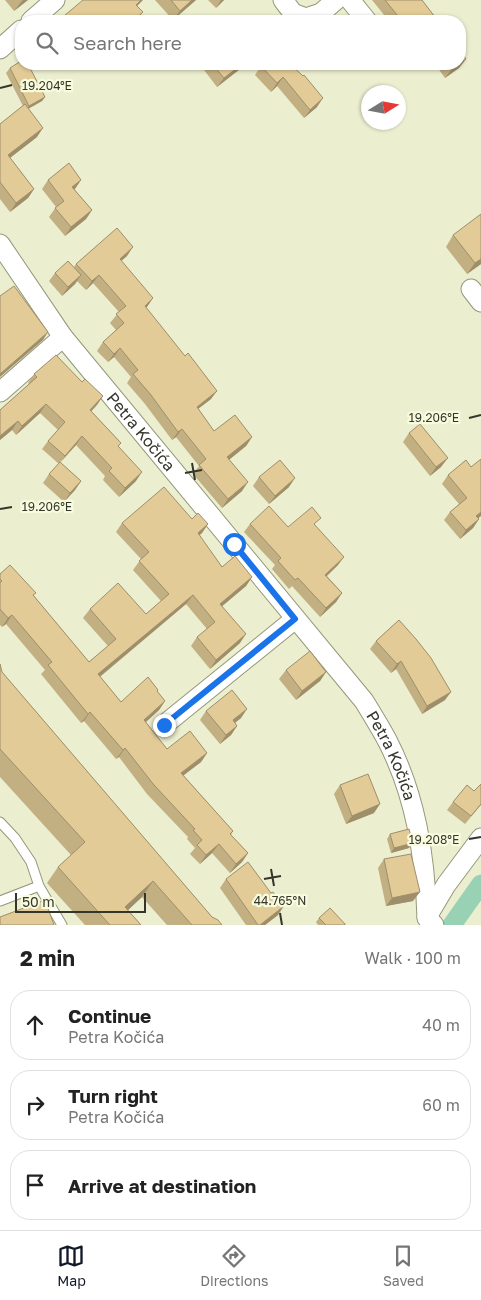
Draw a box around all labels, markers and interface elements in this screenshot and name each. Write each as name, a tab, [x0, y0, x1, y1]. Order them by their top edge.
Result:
search box	[15, 15, 466, 70]
icon: search	[33, 29, 61, 57]
text: Search here	[73, 31, 182, 54]
text: 19.204°E	[22, 78, 72, 93]
north arrow	[361, 85, 406, 130]
street label: Petra Kočića	[103, 388, 180, 475]
text: 19.206°E	[409, 410, 459, 425]
text: 19.206°E	[22, 499, 72, 514]
route start	[223, 533, 246, 556]
street label: Petra Kočića	[362, 707, 420, 803]
route end	[153, 714, 176, 737]
text: 19.208°E	[409, 832, 459, 847]
scale bar	[15, 890, 146, 913]
text: 50 m	[22, 893, 55, 910]
text: 44.765°N	[254, 893, 306, 908]
text: 2 min	[20, 945, 75, 971]
text: Walk · 100 m	[365, 948, 461, 968]
text: Continue	[68, 1004, 151, 1027]
icon: ahead	[21, 1011, 49, 1039]
text: 40 m	[422, 1015, 460, 1035]
text: Petra Kočića	[68, 1027, 164, 1047]
text: Turn right	[68, 1084, 158, 1107]
icon: right	[21, 1091, 49, 1119]
text: 60 m	[422, 1095, 460, 1115]
text: Petra Kočića	[68, 1107, 164, 1127]
icon: arrive	[21, 1171, 49, 1199]
text: Arrive at destination	[68, 1174, 256, 1197]
tab: Map	[57, 1242, 86, 1289]
tab: Directions	[200, 1242, 269, 1289]
tab: Saved	[383, 1242, 424, 1289]

